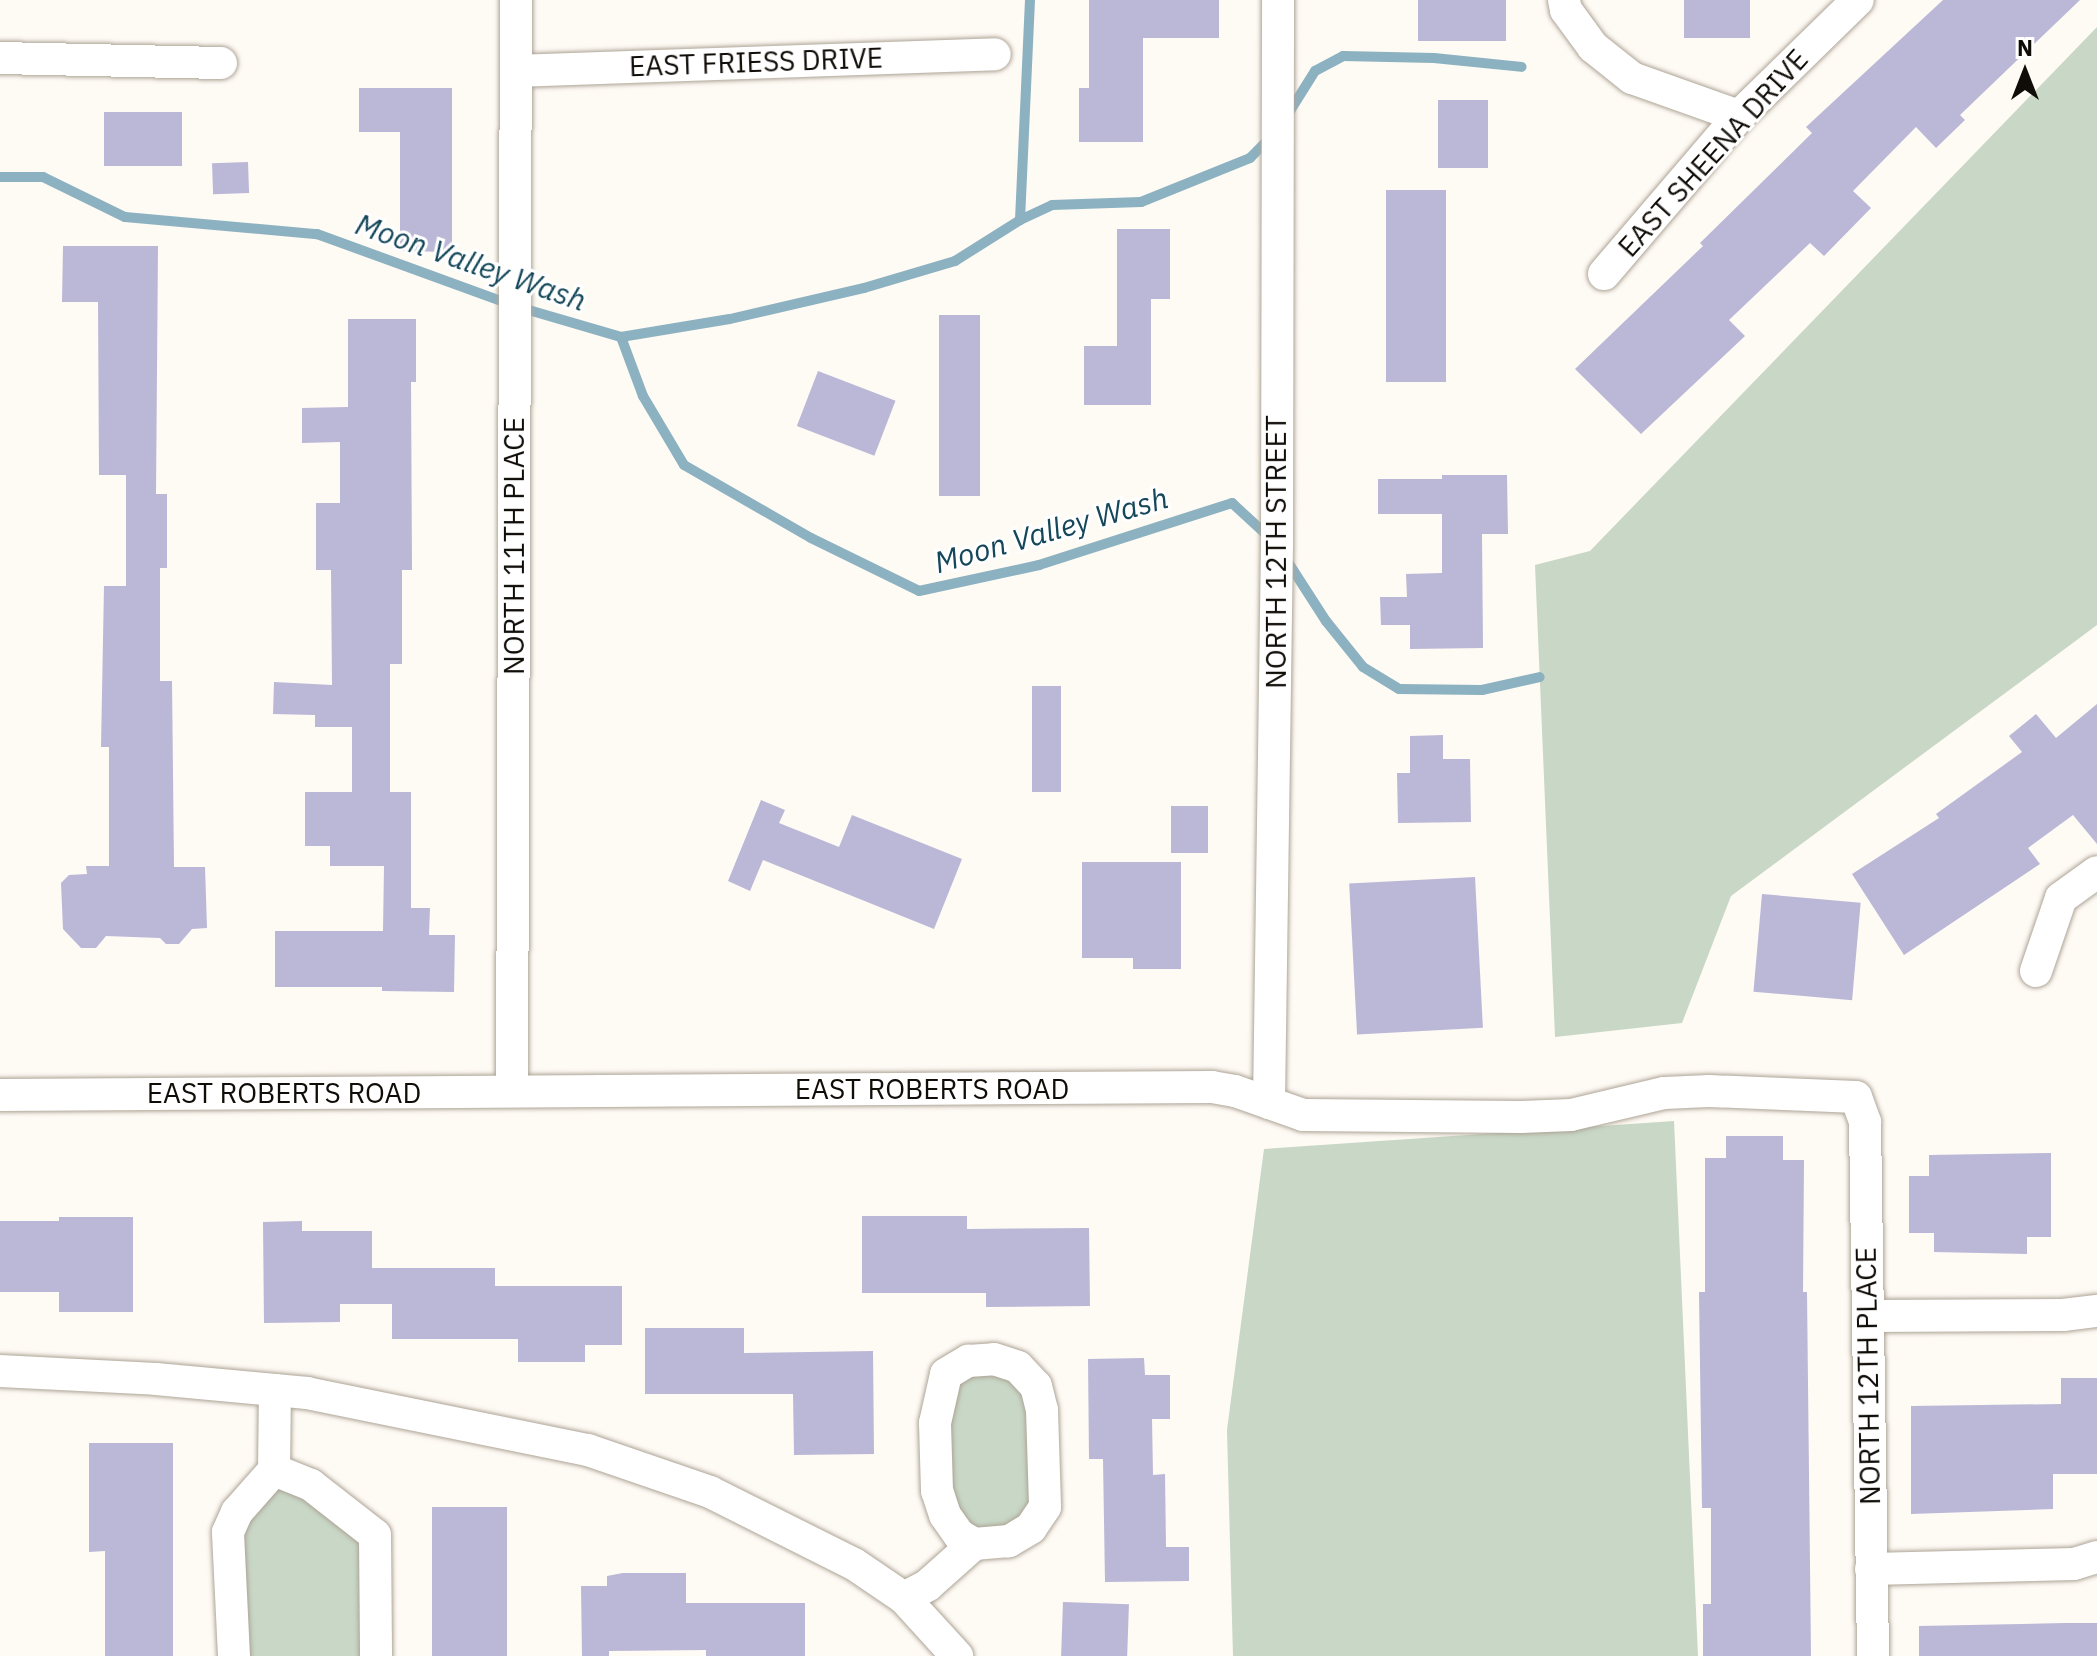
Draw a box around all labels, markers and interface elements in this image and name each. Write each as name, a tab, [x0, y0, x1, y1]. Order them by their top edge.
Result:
north arrow	[1985, 32, 2065, 112]
text: N	[2017, 33, 2033, 62]
street label: EAST FRIESS DRIVE	[628, 41, 884, 83]
street label: EAST SHEENA DRIVE	[1611, 42, 1815, 264]
water label: Moon Valley Wash	[351, 206, 591, 318]
street label: NORTH 12TH STREET	[1259, 415, 1293, 689]
street label: NORTH 11TH PLACE	[497, 417, 531, 675]
water label: Moon Valley Wash	[930, 479, 1172, 581]
street label: EAST ROBERTS ROAD	[795, 1072, 1069, 1106]
street label: EAST ROBERTS ROAD	[147, 1076, 421, 1110]
street label: NORTH 12TH PLACE	[1849, 1247, 1887, 1505]

